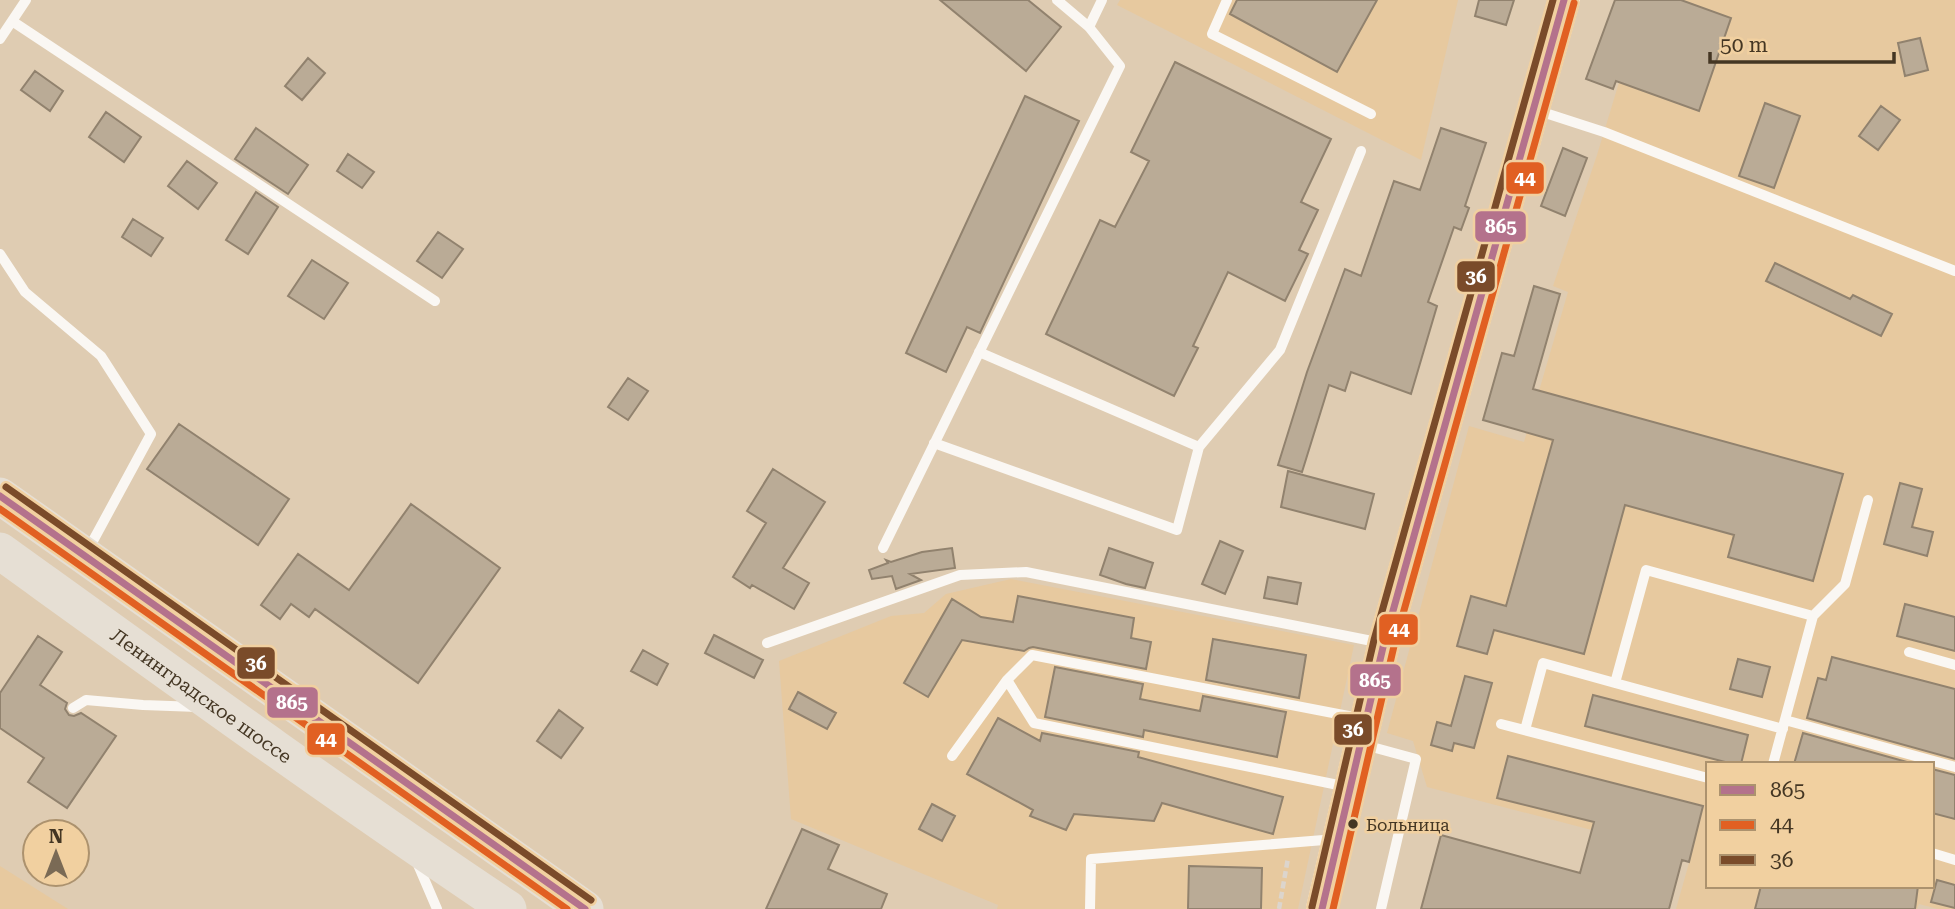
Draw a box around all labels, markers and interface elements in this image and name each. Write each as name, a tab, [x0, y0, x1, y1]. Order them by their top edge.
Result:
scale bar	[1710, 21, 1894, 65]
text: 50 m	[1720, 33, 1768, 57]
line badge: 44	[1505, 161, 1545, 195]
text: 44	[1514, 167, 1536, 190]
line badge: 865	[1474, 210, 1527, 243]
text: 865	[1485, 215, 1517, 238]
line badge: 36	[1456, 260, 1496, 293]
text: 36	[1465, 265, 1487, 288]
line badge: 44	[1378, 613, 1419, 646]
text: 44	[1388, 618, 1410, 641]
street label: Ленинградское шоссе	[106, 624, 296, 768]
line badge: 36	[236, 646, 276, 680]
text: 36	[245, 652, 267, 675]
line badge: 865	[1349, 663, 1402, 697]
text: 865	[1359, 669, 1391, 692]
line badge: 865	[266, 686, 319, 719]
text: 865	[276, 691, 308, 714]
line badge: 36	[1333, 713, 1373, 746]
text: 36	[1342, 718, 1364, 741]
line badge: 44	[306, 722, 346, 756]
text: 44	[315, 728, 337, 751]
legend	[1706, 762, 1934, 888]
text: 865	[1770, 778, 1805, 802]
text: 44	[1770, 813, 1794, 837]
place label: Больница	[1366, 815, 1450, 835]
marker: Больница	[1346, 817, 1360, 831]
north arrow	[21, 818, 91, 888]
text: N	[49, 825, 64, 848]
text: 36	[1770, 848, 1794, 872]

